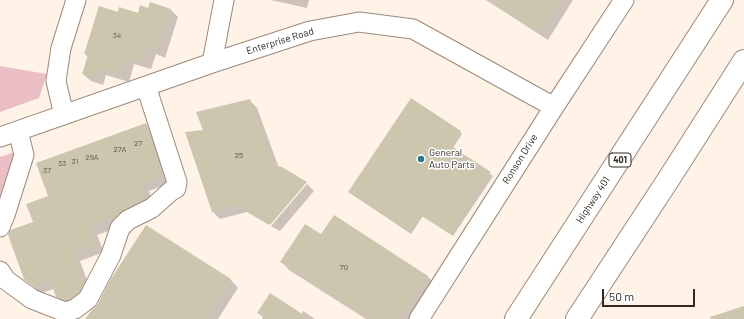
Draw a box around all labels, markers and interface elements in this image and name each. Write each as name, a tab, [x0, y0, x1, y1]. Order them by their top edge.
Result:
street label: Enterprise Road	[245, 25, 315, 57]
house number: 34	[113, 30, 121, 40]
street label: Ronson Drive	[500, 132, 540, 186]
house number: 27	[134, 138, 142, 148]
house number: 27A	[114, 144, 126, 154]
place label: General Auto Parts	[429, 147, 475, 170]
house number: 25	[235, 150, 243, 160]
house number: 29A	[85, 152, 99, 162]
road number: 401	[609, 153, 631, 167]
marker: General Auto Parts	[416, 154, 426, 164]
house number: 31	[72, 156, 78, 166]
house number: 33	[58, 158, 66, 168]
house number: 37	[43, 165, 51, 175]
street label: Highway 401	[574, 175, 612, 225]
house number: 70	[340, 262, 348, 272]
scale bar	[604, 281, 697, 307]
text: 50 m	[609, 289, 634, 303]

